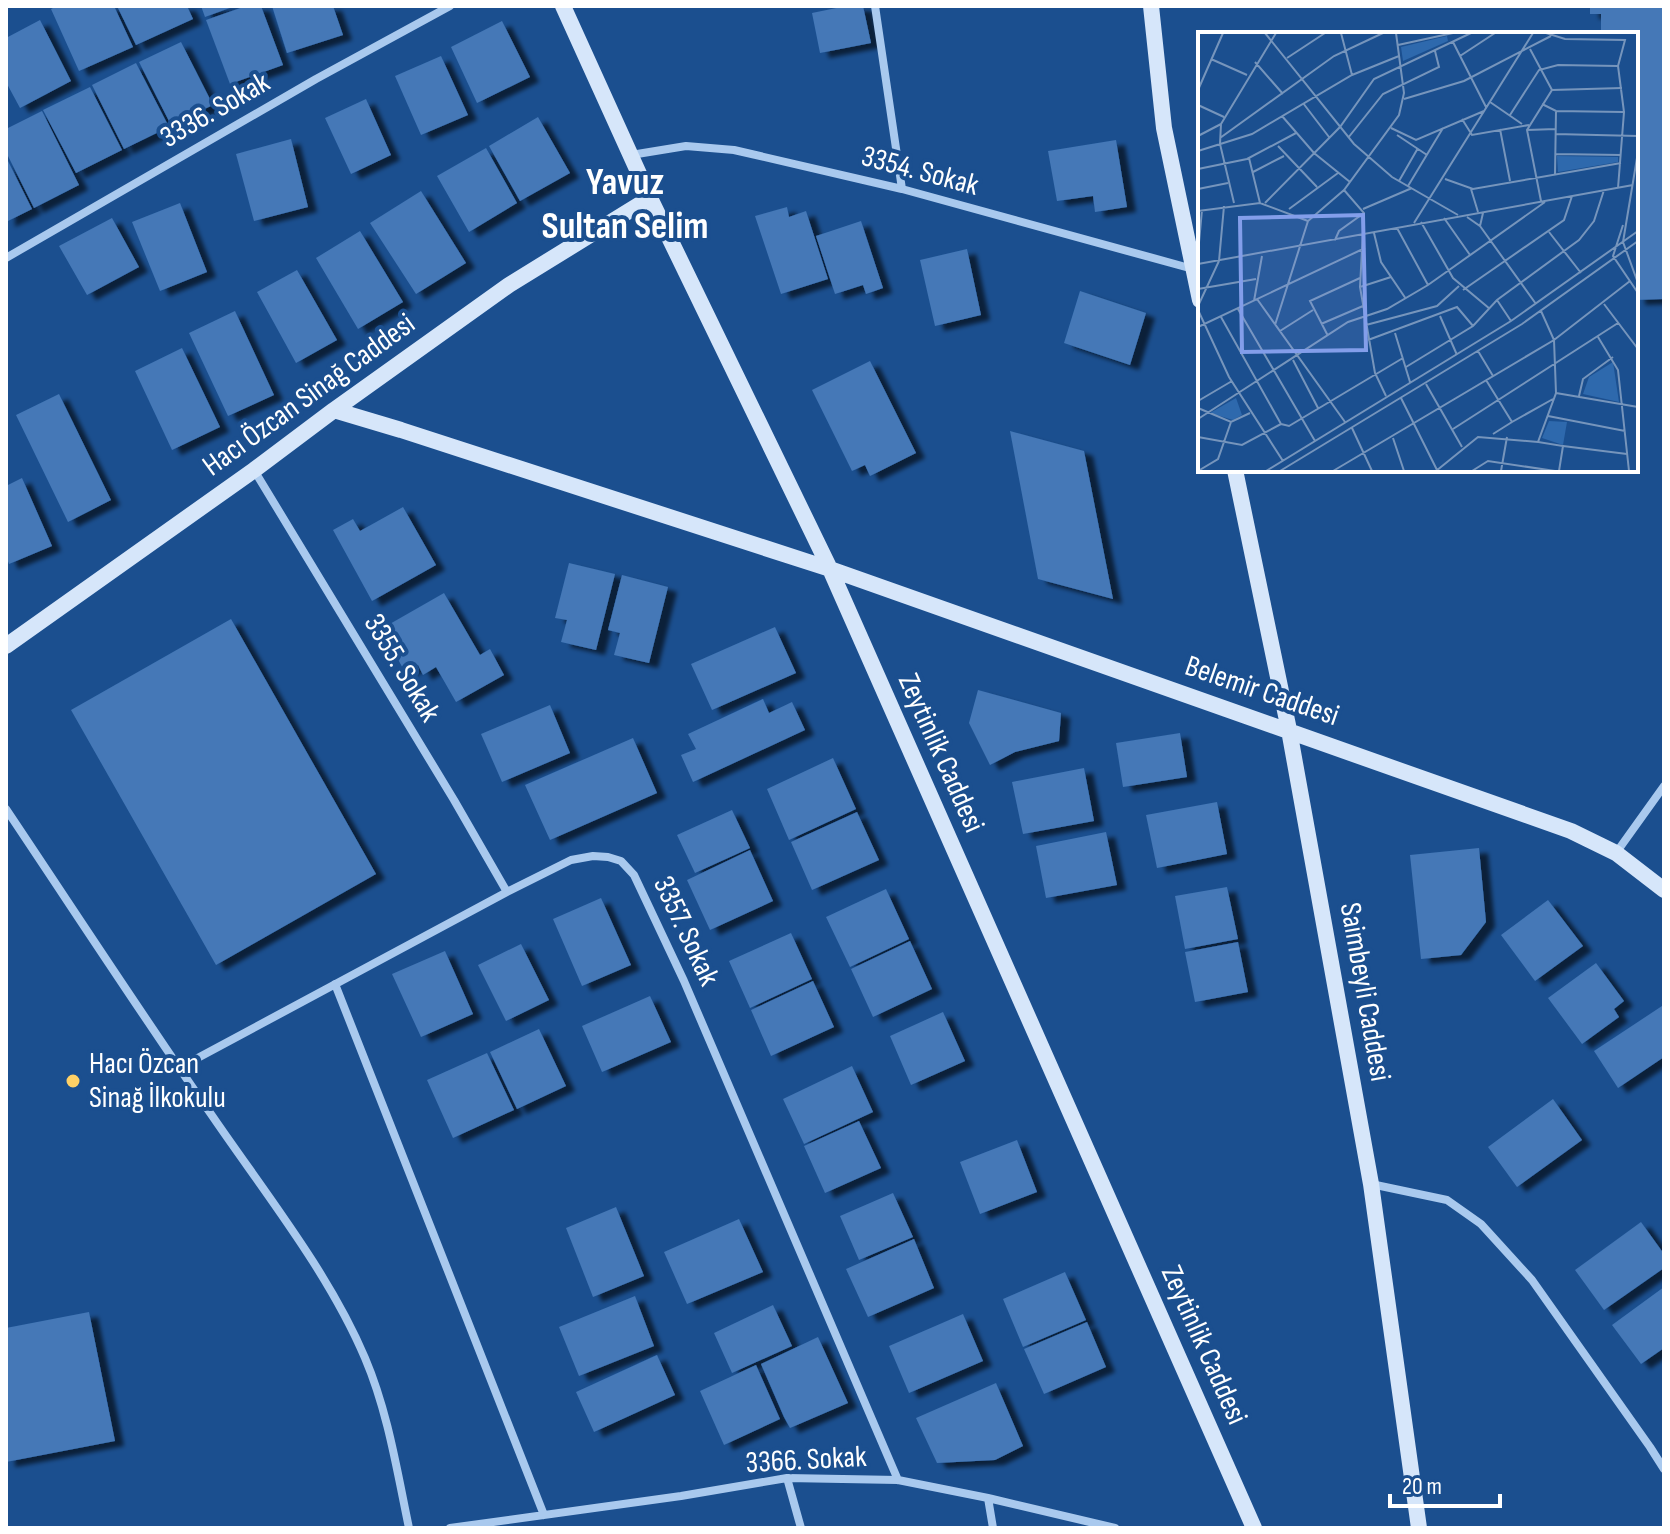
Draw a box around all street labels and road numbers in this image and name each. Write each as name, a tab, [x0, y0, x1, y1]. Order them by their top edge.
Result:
street label: 3336. Sokak	[154, 64, 277, 156]
street label: 3354. Sokak	[857, 138, 983, 204]
street label: Hacı Özcan Sinağ Caddesi	[196, 306, 422, 484]
street label: 3355. Sokak	[356, 608, 448, 729]
street label: Belemir Caddesi	[1180, 648, 1344, 734]
street label: Zeytinlik Caddesi	[890, 668, 992, 838]
street label: 3357. Sokak	[645, 871, 727, 992]
street label: Saimbeyli Caddesi	[1332, 900, 1398, 1084]
street label: Zeytinlik Caddesi	[1153, 1260, 1255, 1430]
street label: 3366. Sokak	[745, 1439, 868, 1481]

